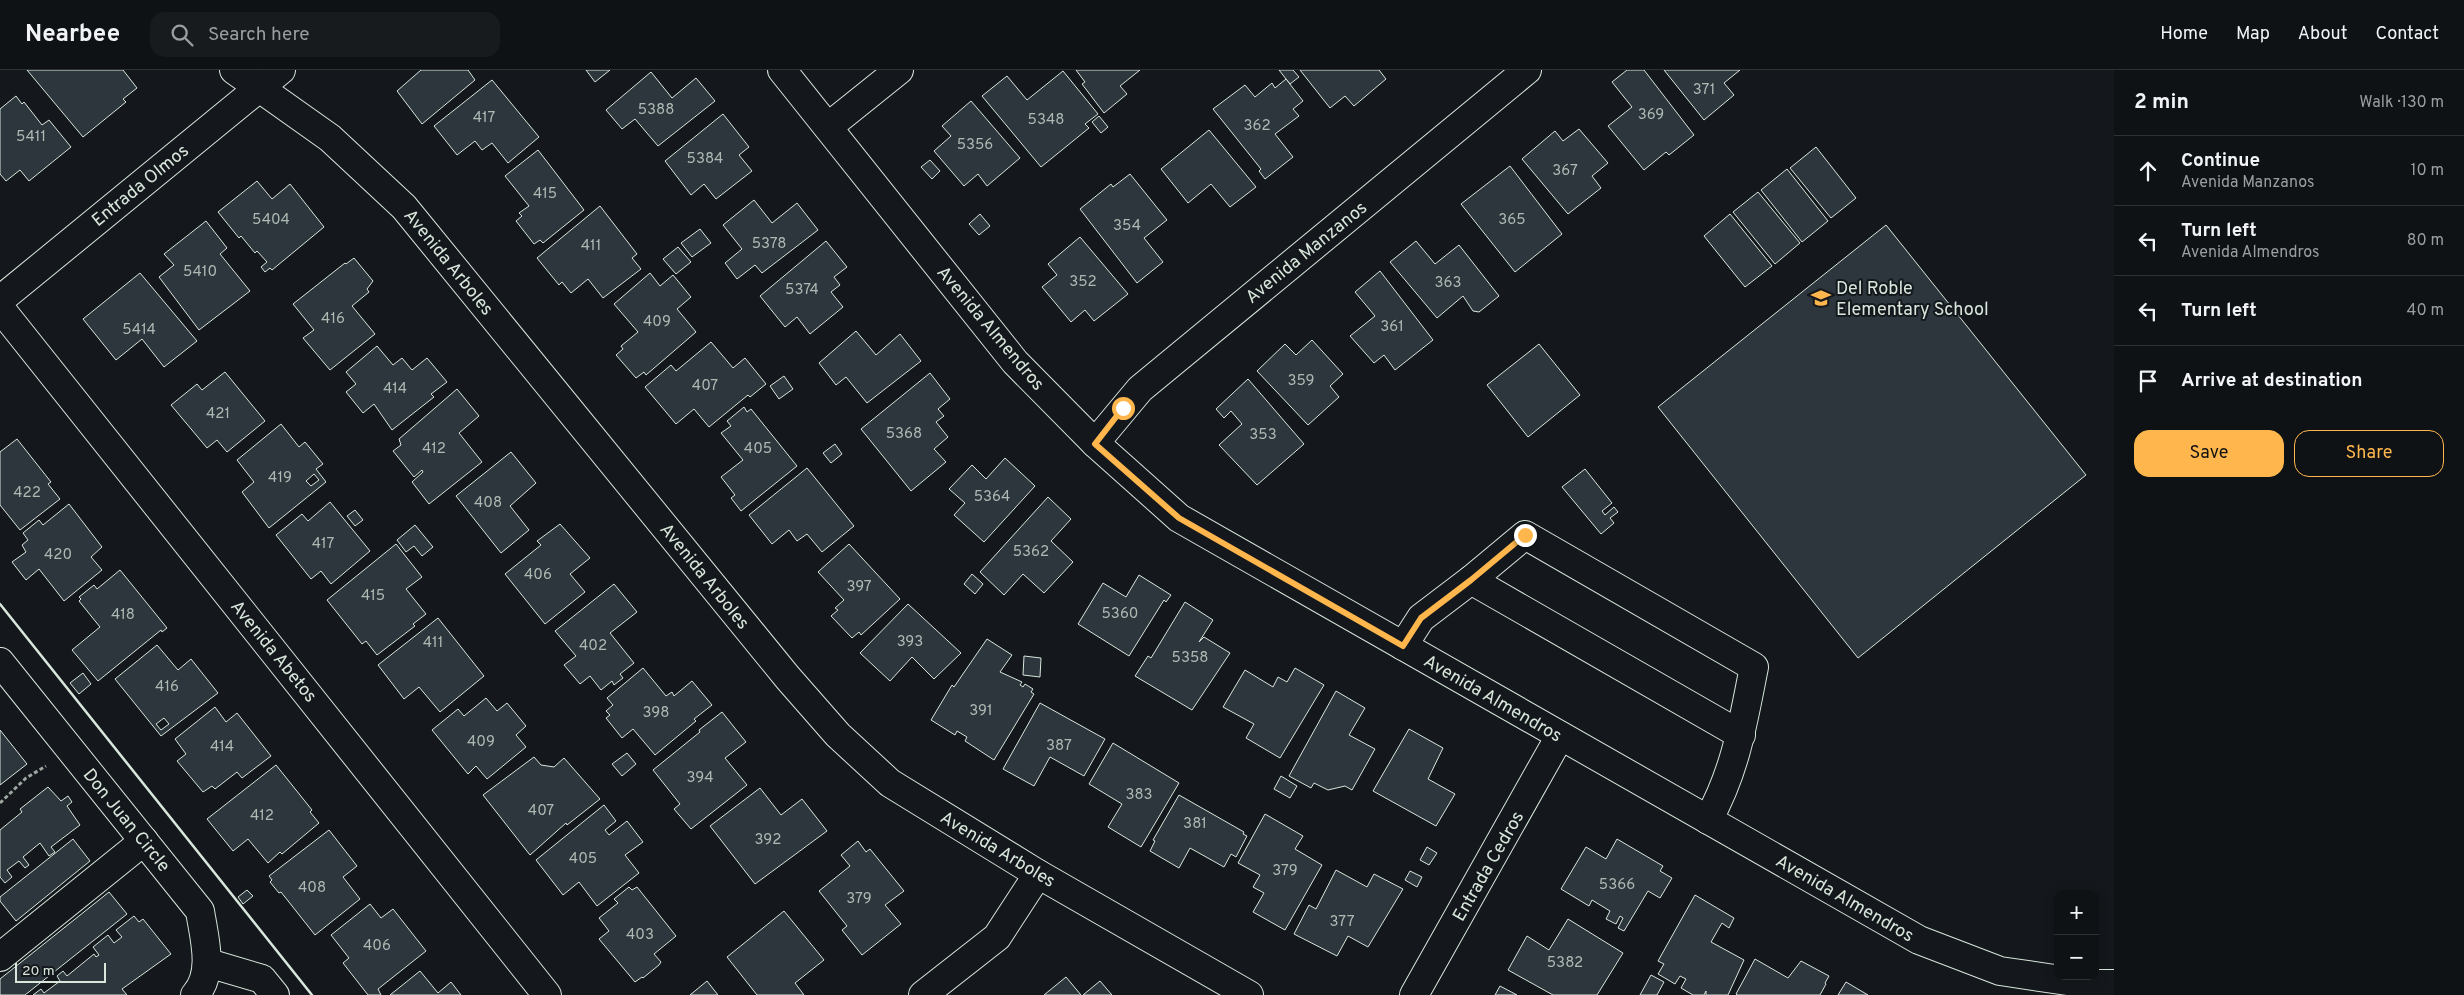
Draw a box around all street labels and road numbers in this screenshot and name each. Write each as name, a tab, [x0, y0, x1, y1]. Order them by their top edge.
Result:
street label: Entrada Olmos	[88, 140, 194, 232]
street label: Avenida Manzanos	[1241, 197, 1373, 309]
street label: Avenida Arboles	[398, 205, 498, 321]
street label: Avenida Almendros	[931, 262, 1049, 396]
street label: Avenida Arboles	[654, 519, 754, 635]
street label: Avenida Abetos	[225, 596, 321, 708]
street label: Avenida Almendros	[1419, 650, 1565, 748]
street label: Don Juan Circle	[77, 764, 175, 877]
street label: Avenida Arboles	[935, 807, 1059, 894]
street label: Entrada Cedros	[1448, 807, 1530, 926]
street label: Avenida Almendros	[1771, 850, 1917, 948]

